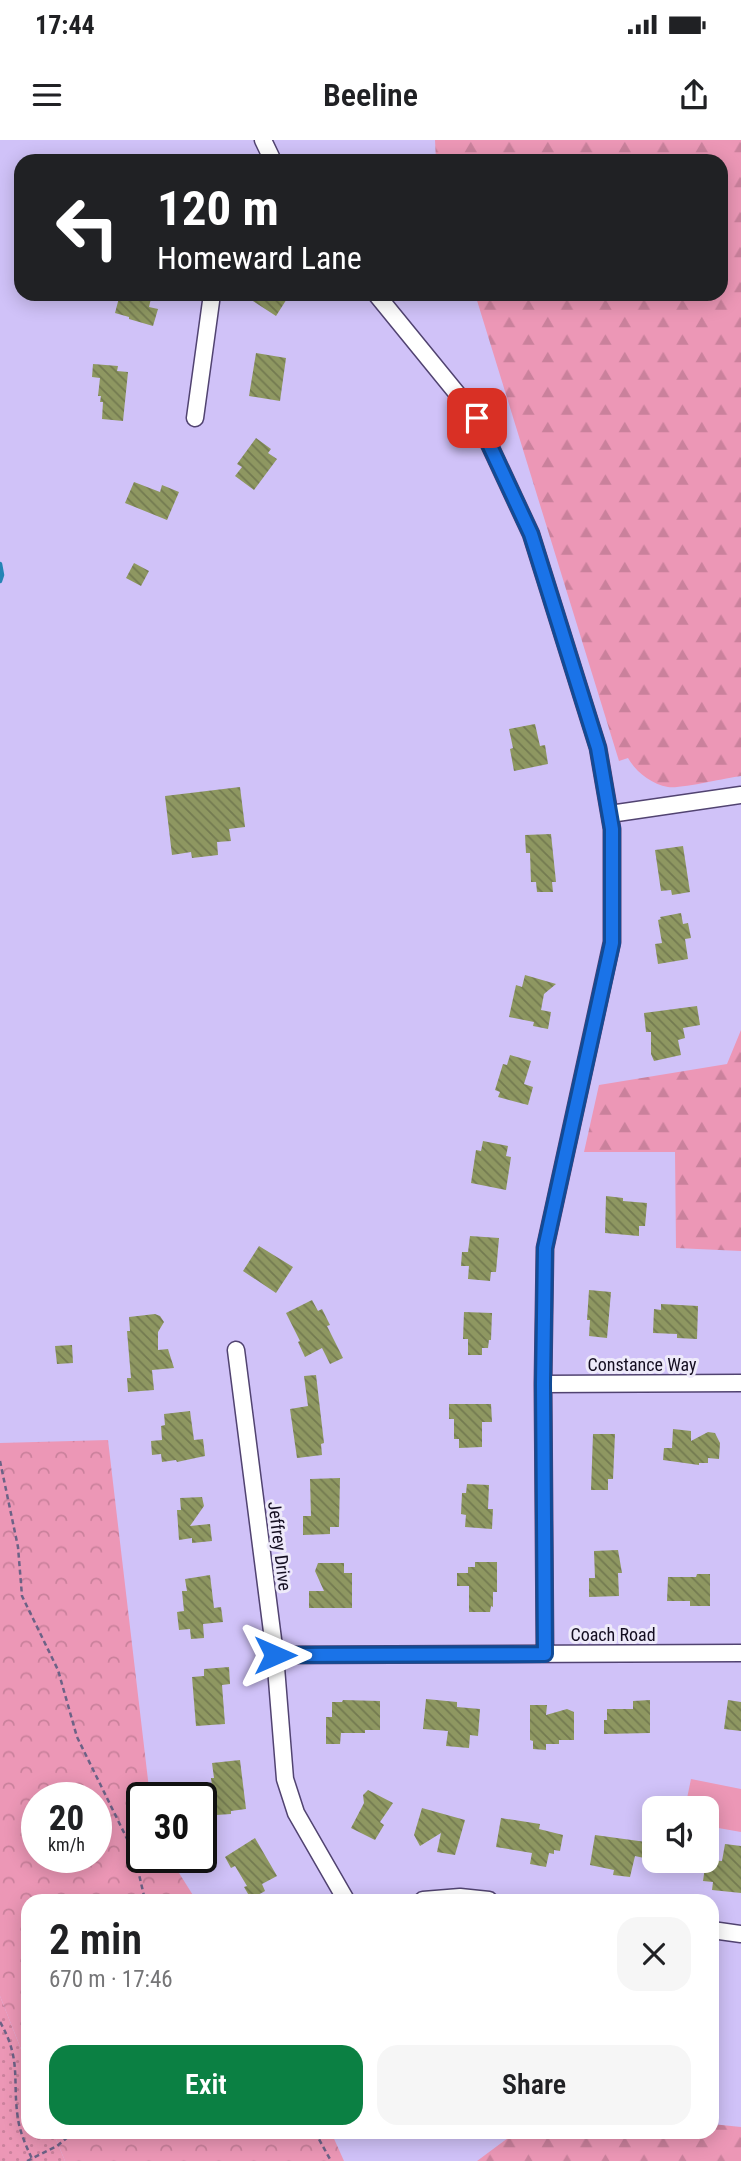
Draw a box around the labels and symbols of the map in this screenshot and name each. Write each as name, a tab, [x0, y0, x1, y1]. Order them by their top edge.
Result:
pin	[447, 388, 507, 448]
street label: Constance Way	[587, 1354, 697, 1375]
street label: Jeffrey Drive	[264, 1500, 296, 1592]
position arrow	[238, 1618, 312, 1692]
street label: Coach Road	[570, 1624, 656, 1645]
speed limit sign: 30	[126, 1782, 217, 1873]

